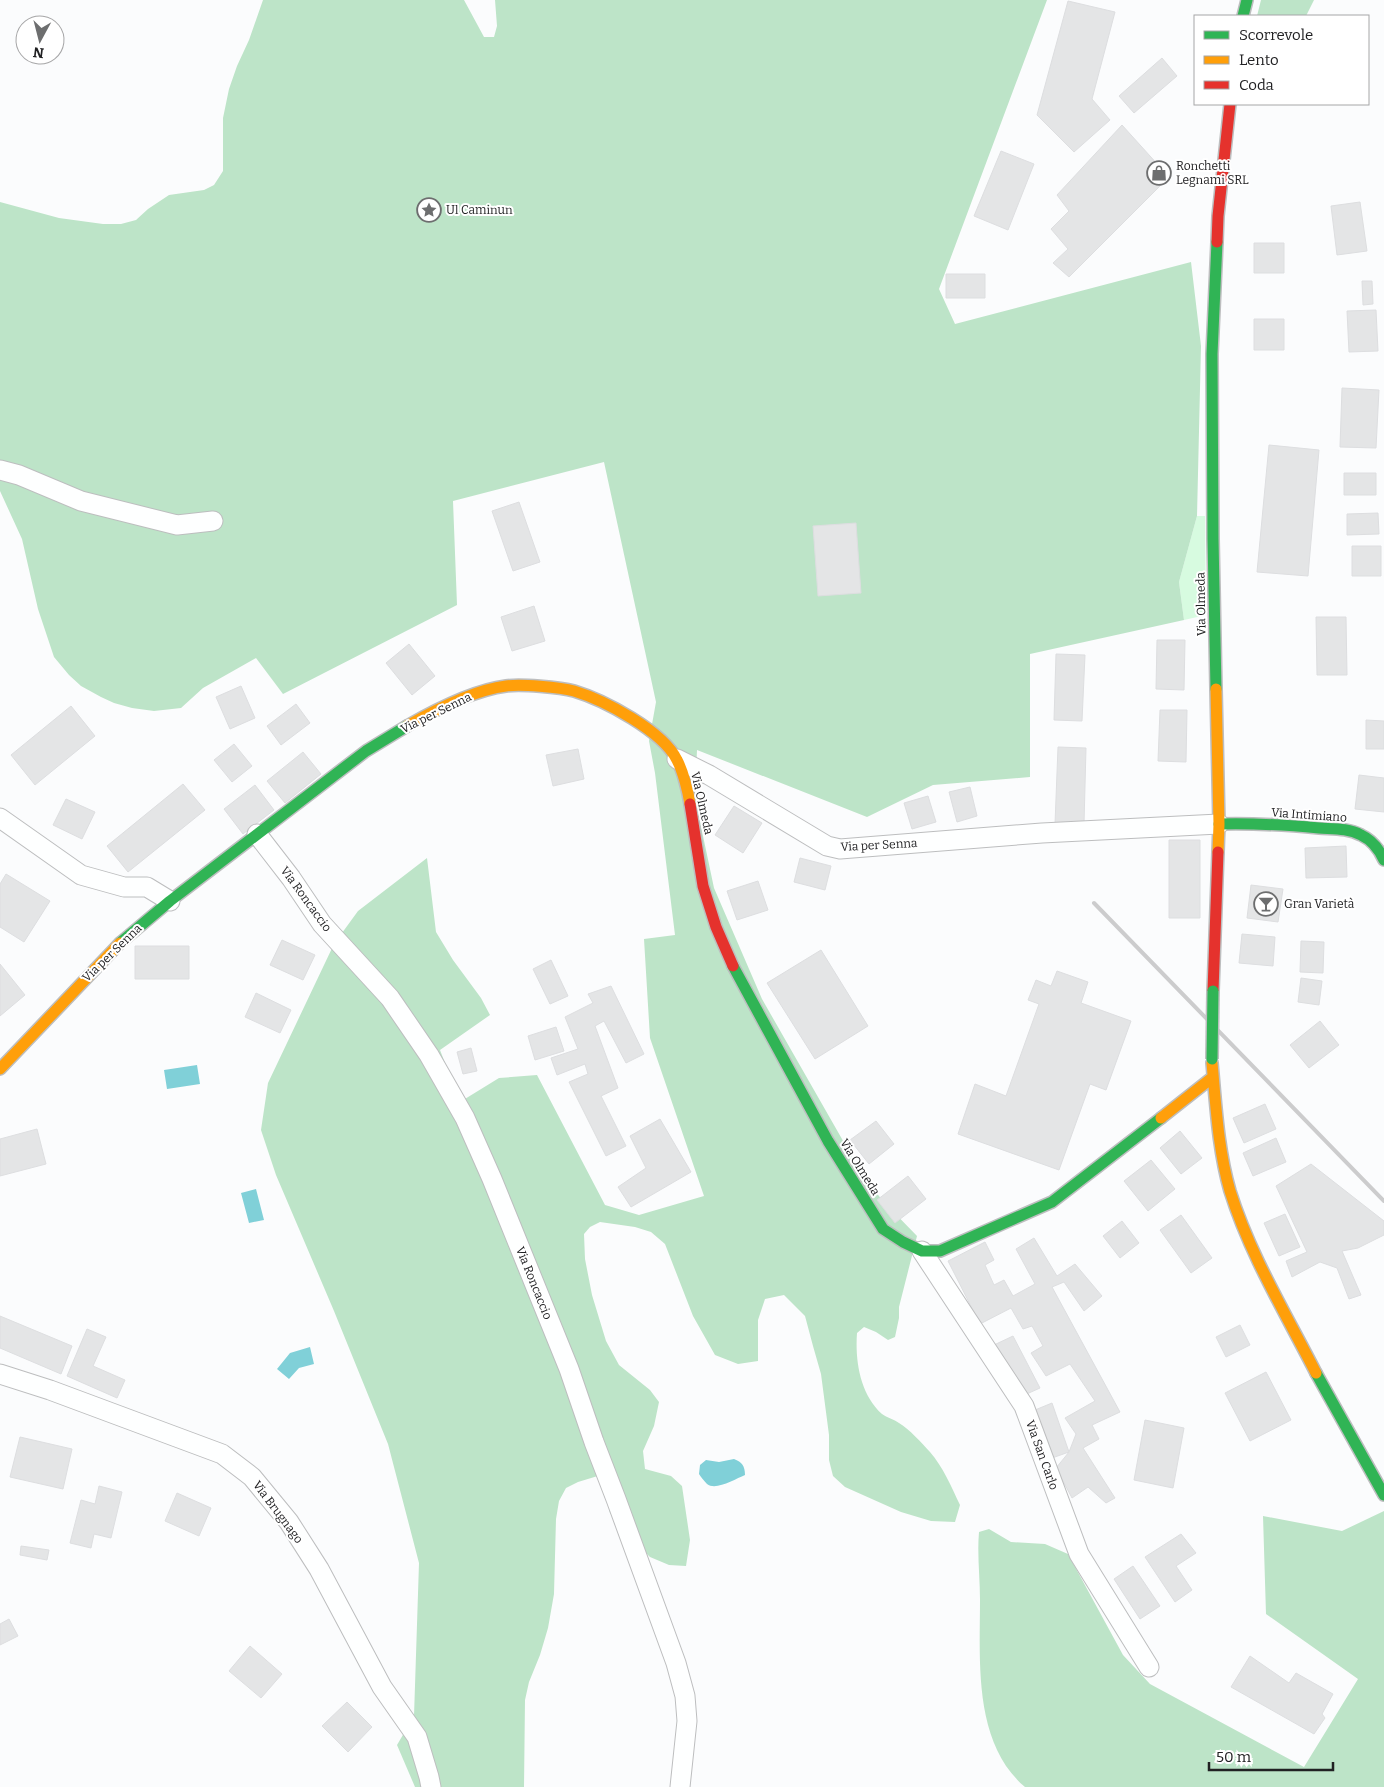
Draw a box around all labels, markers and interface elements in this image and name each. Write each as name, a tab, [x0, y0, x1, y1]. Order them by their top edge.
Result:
north arrow	[15, 15, 65, 65]
legend	[1194, 15, 1369, 105]
text: Scorrevole	[1239, 26, 1313, 44]
text: N	[32, 43, 45, 62]
text: Lento	[1239, 51, 1279, 69]
text: Coda	[1239, 76, 1274, 94]
place label: Ronchetti Legnami SRL	[1176, 159, 1249, 187]
shop icon: Ronchetti Legnami SRL	[1146, 160, 1172, 186]
place icon: Ul Caminun	[416, 197, 442, 223]
place label: Ul Caminun	[446, 203, 513, 217]
street label: Via Olmeda	[1193, 571, 1209, 636]
street label: Via per Senna	[398, 690, 474, 736]
street label: Via Olmeda	[688, 770, 716, 836]
street label: Via Intimiano	[1271, 805, 1347, 825]
street label: Via per Senna	[840, 836, 918, 854]
street label: Via Roncaccio	[278, 864, 334, 934]
bar icon: Gran Varietà	[1253, 891, 1279, 917]
place label: Gran Varietà	[1284, 897, 1355, 911]
street label: Via per Senna	[79, 921, 145, 985]
street label: Via Olmeda	[837, 1136, 883, 1198]
street label: Via Roncaccio	[513, 1245, 555, 1321]
street label: Via San Carlo	[1023, 1418, 1061, 1492]
street label: Via Brugnago	[250, 1478, 306, 1546]
scale bar	[1209, 1740, 1333, 1772]
text: 50 m	[1216, 1748, 1252, 1766]

